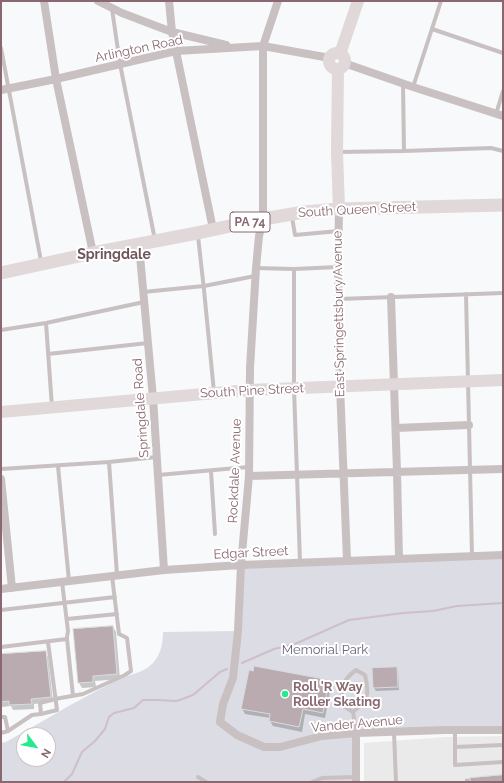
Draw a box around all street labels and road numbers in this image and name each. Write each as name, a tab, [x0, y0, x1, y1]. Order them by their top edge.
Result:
street label: Arlington Road	[94, 32, 184, 66]
street label: South Queen Street	[298, 199, 416, 221]
road number: PA 74	[230, 212, 270, 232]
street label: East Springettsbury Avenue	[330, 231, 348, 397]
street label: Springdale Road	[130, 358, 152, 458]
street label: South Pine Street	[200, 380, 304, 402]
street label: Rockdale Avenue	[225, 418, 245, 524]
street label: Edgar Street	[213, 543, 289, 563]
street label: Vander Avenue	[310, 712, 404, 736]

